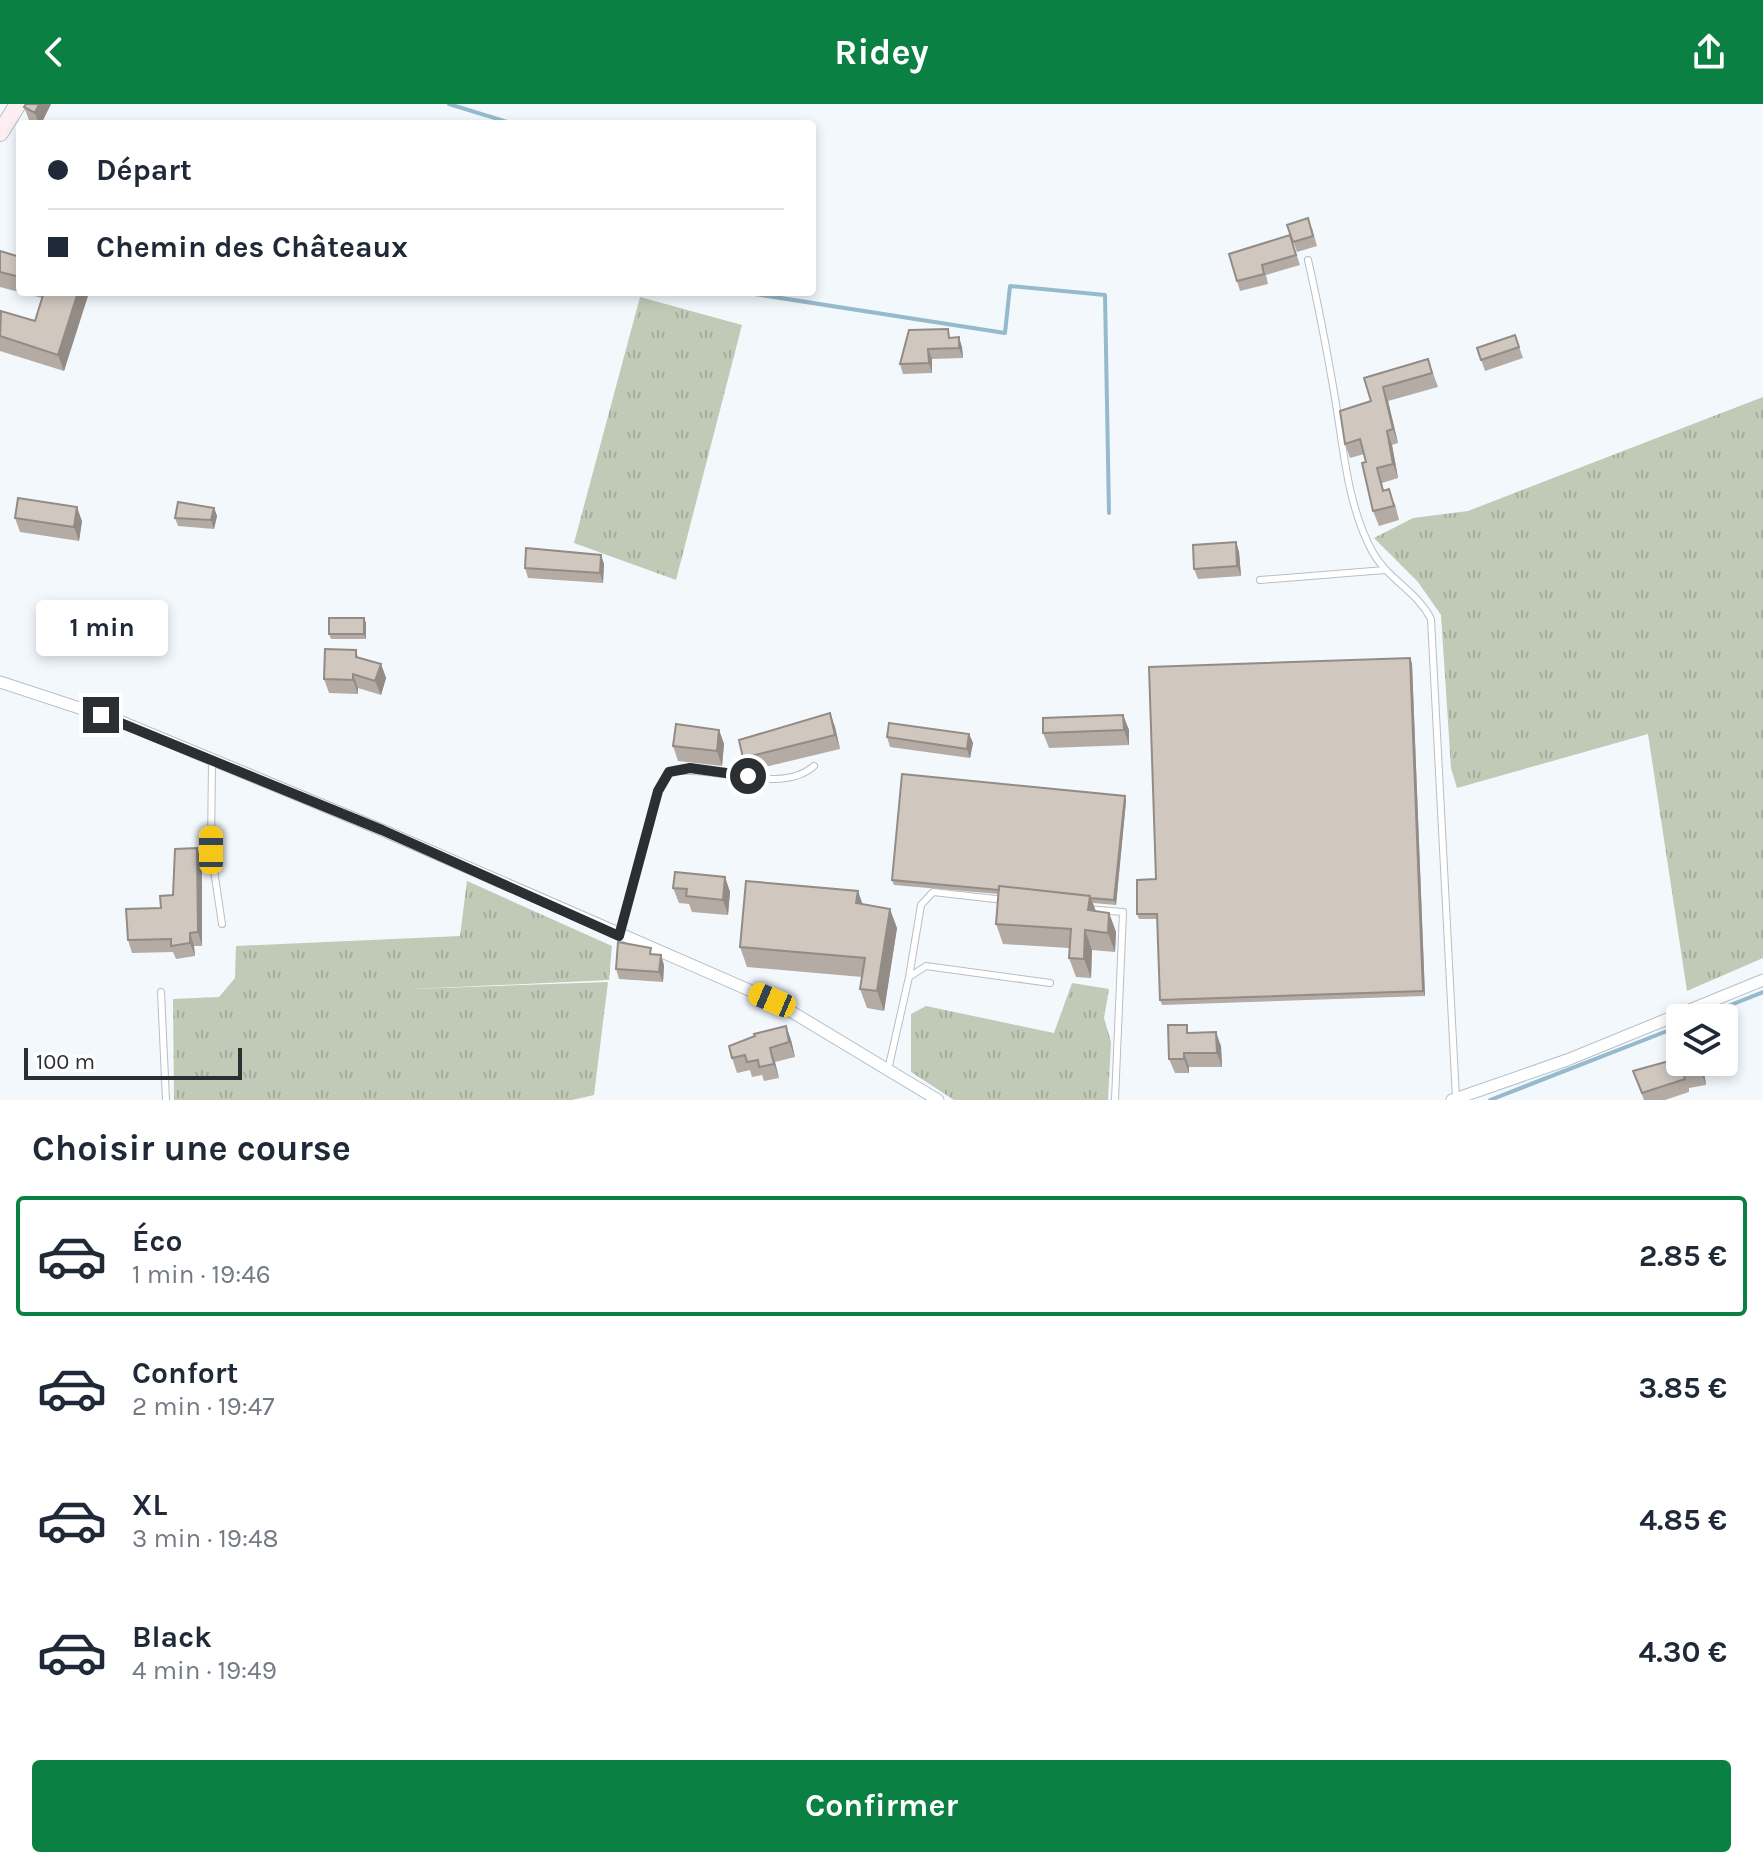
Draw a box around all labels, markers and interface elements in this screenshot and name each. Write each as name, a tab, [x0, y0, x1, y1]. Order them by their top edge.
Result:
icon: back	[32, 30, 76, 74]
icon: share	[1687, 30, 1731, 74]
text: Ridey	[834, 31, 929, 73]
text: Départ	[96, 152, 192, 188]
text: Chemin des Châteaux	[96, 229, 408, 265]
callout: 1 min	[35, 599, 167, 655]
text: 1 min	[69, 612, 135, 643]
route end	[83, 697, 119, 733]
route start	[730, 758, 766, 794]
car	[199, 826, 223, 874]
car	[745, 980, 799, 1020]
map controls	[1666, 1004, 1738, 1076]
button: layers	[1666, 1004, 1738, 1076]
scale bar	[24, 1044, 242, 1080]
text: 100 m	[36, 1049, 95, 1075]
text: Choisir une course	[32, 1127, 351, 1169]
icon: car	[36, 1220, 108, 1292]
text: Éco	[132, 1223, 182, 1259]
text: 2.85 €	[1639, 1238, 1727, 1274]
text: 1 min · 19:46	[132, 1259, 271, 1290]
icon: car	[36, 1352, 108, 1424]
text: Confort	[132, 1355, 238, 1391]
text: 3.85 €	[1638, 1370, 1727, 1406]
text: 2 min · 19:47	[132, 1391, 274, 1422]
icon: car	[36, 1484, 108, 1556]
text: XL	[132, 1487, 167, 1523]
text: 4.85 €	[1639, 1502, 1727, 1538]
text: 3 min · 19:48	[132, 1523, 278, 1554]
icon: car	[36, 1616, 108, 1688]
text: Black	[132, 1619, 212, 1655]
text: 4.30 €	[1638, 1634, 1727, 1670]
text: 4 min · 19:49	[132, 1655, 277, 1686]
button: Confirmer	[32, 1760, 1731, 1852]

